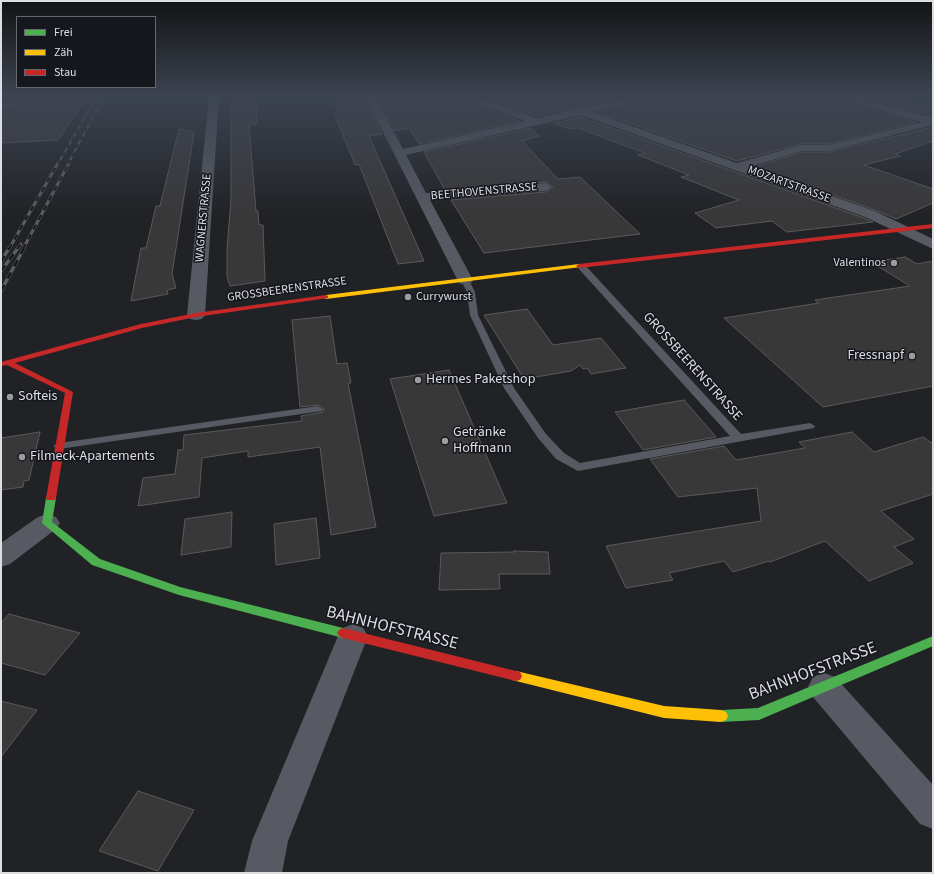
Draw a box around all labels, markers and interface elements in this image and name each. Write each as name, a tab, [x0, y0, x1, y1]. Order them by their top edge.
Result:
legend	[16, 16, 156, 88]
text: Frei	[54, 24, 73, 41]
text: Zäh	[54, 44, 73, 61]
text: Stau	[54, 64, 77, 81]
street label: MOZARTSTRASSE	[746, 163, 832, 207]
street label: WAGNERSTRASSE	[193, 173, 215, 263]
street label: BEETHOVENSTRASSE	[430, 180, 538, 204]
place label: Valentinos	[833, 256, 886, 270]
marker: Valentinos	[889, 258, 899, 268]
street label: GROSSBEERENSTRASSE	[226, 274, 348, 306]
place label: Currywurst	[416, 290, 472, 304]
marker: Currywurst	[403, 292, 413, 302]
street label: GROSSBEERENSTRASSE	[639, 309, 745, 425]
place label: Fressnapf	[847, 348, 904, 364]
marker: Fressnapf	[907, 351, 917, 361]
place label: Hermes Paketshop	[426, 372, 535, 388]
marker: Hermes Paketshop	[413, 375, 423, 385]
place label: Softeis	[18, 389, 57, 405]
marker: Softeis	[5, 392, 15, 402]
place label: Getränke Hoffmann	[453, 425, 512, 458]
marker: Getränke Hoffmann	[440, 436, 450, 446]
place label: Filmeck-Apartements	[30, 449, 155, 465]
marker: Filmeck-Apartements	[17, 452, 27, 462]
street label: BAHNHOFSTRASSE	[324, 603, 460, 655]
street label: BAHNHOFSTRASSE	[746, 638, 880, 706]

